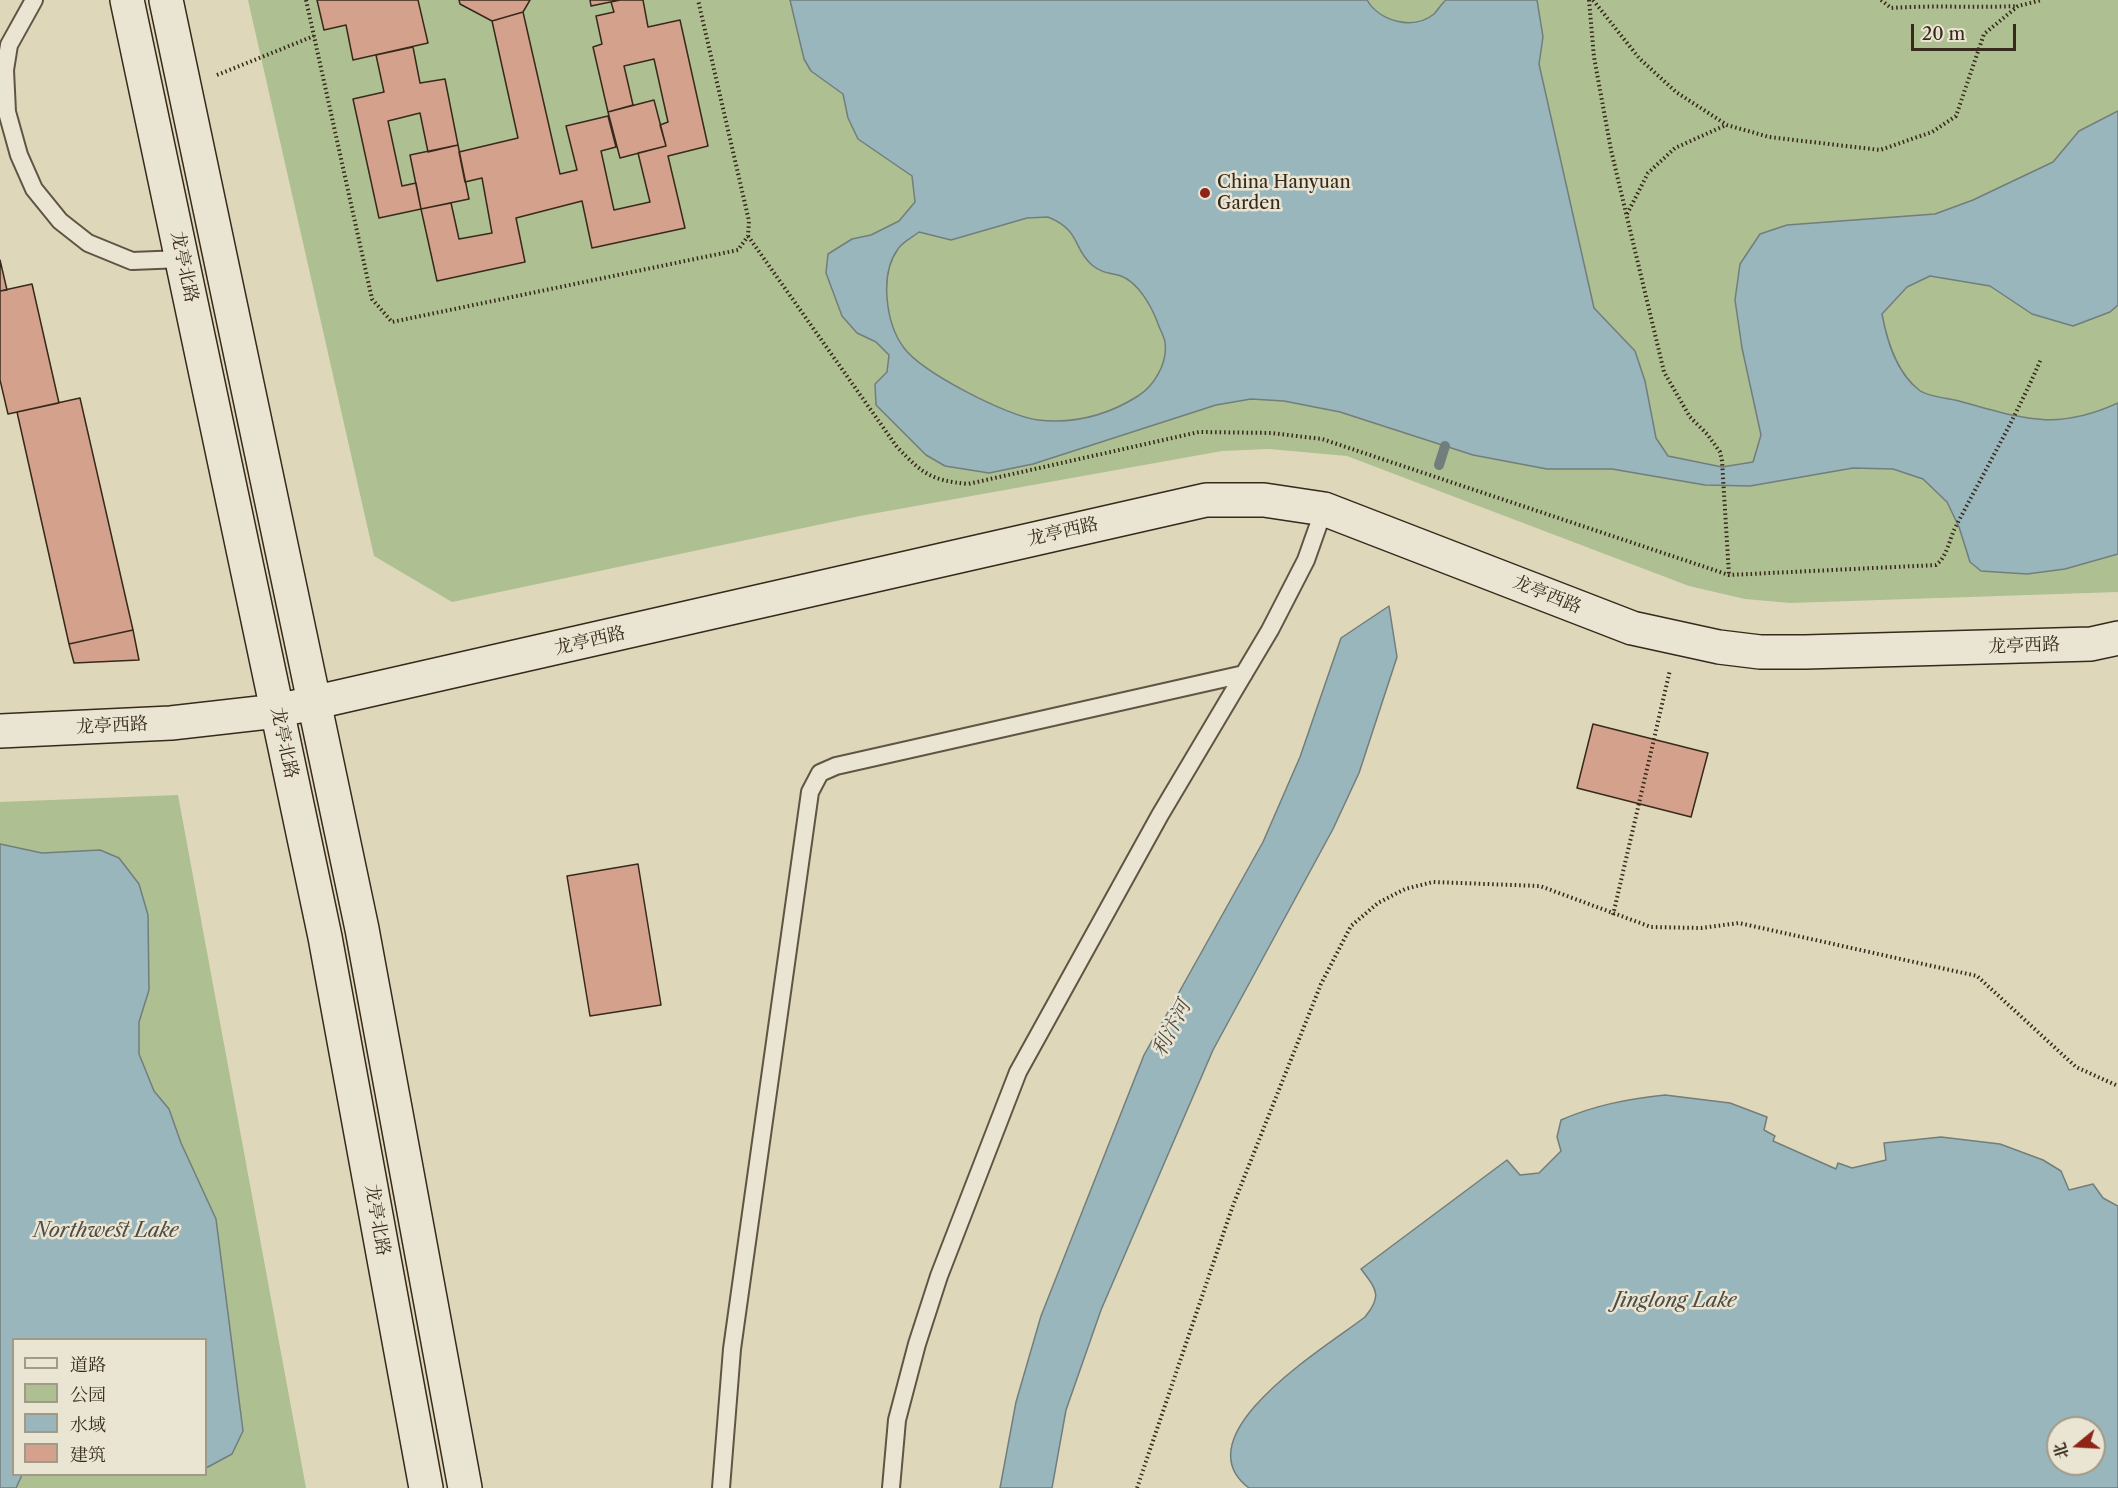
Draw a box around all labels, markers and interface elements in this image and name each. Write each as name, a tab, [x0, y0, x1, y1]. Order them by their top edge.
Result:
scale bar	[1914, 12, 2019, 50]
text: 20 m	[1922, 23, 1965, 45]
place label: China Hanyuan Garden	[1217, 172, 1351, 214]
marker: China Hanyuan Garden	[1198, 186, 1212, 200]
street label: 龙亭北路	[166, 230, 202, 304]
street label: 龙亭西路	[1025, 513, 1101, 551]
street label: 龙亭西路	[1510, 572, 1584, 618]
street label: 龙亭西路	[552, 622, 628, 660]
street label: 龙亭西路	[1988, 634, 2060, 658]
street label: 龙亭北路	[266, 706, 302, 780]
street label: 龙亭西路	[75, 713, 149, 739]
water label: 利汴河	[1148, 997, 1196, 1061]
street label: 龙亭北路	[360, 1183, 394, 1257]
water label: Northwest Lake	[33, 1219, 179, 1243]
water label: Jinglong Lake	[1613, 1289, 1737, 1313]
legend	[12, 1338, 207, 1476]
text: 道路	[70, 1354, 106, 1376]
text: 公园	[70, 1384, 106, 1406]
text: 水域	[70, 1414, 106, 1436]
north arrow	[2046, 1416, 2106, 1476]
text: 北	[2049, 1440, 2073, 1462]
text: 建筑	[70, 1444, 106, 1466]

